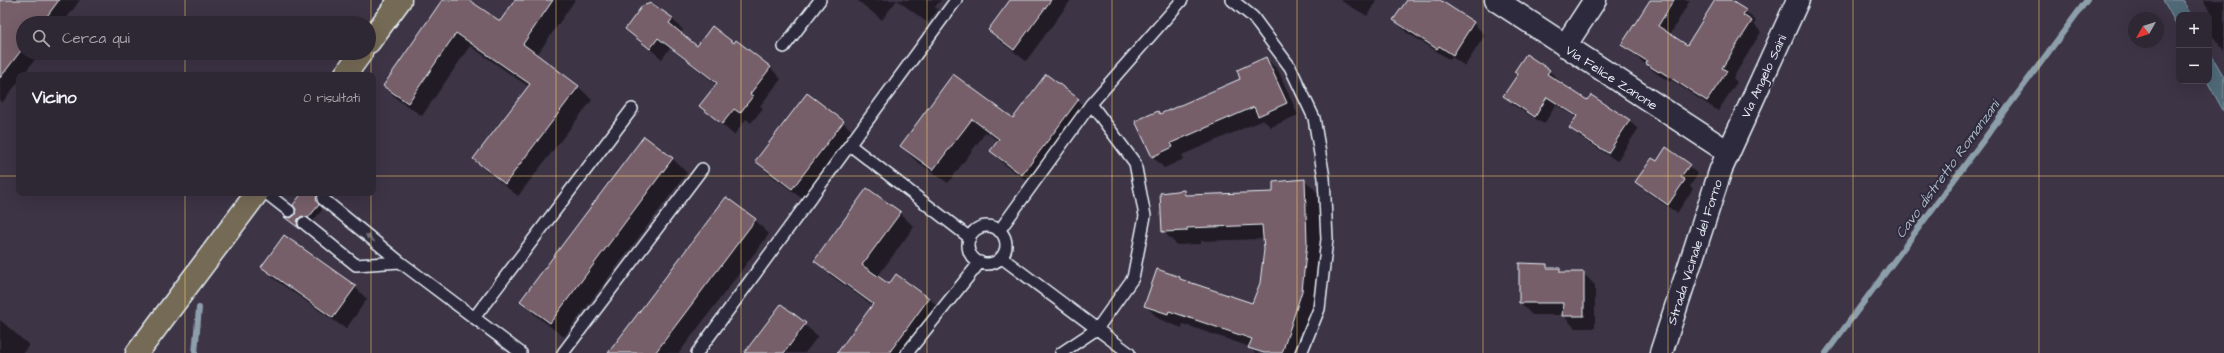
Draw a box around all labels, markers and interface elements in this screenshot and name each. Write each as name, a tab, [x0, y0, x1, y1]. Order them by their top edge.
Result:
north arrow	[2128, 12, 2164, 48]
map controls	[2176, 12, 2212, 84]
button: +	[2176, 12, 2212, 48]
search box	[16, 16, 376, 60]
icon: search	[30, 27, 52, 49]
text: Cerca qui	[62, 28, 130, 49]
street label: Via Angelo Saini	[1737, 32, 1792, 122]
street label: Via Felice Zanone	[1562, 41, 1661, 114]
button: −	[2176, 48, 2212, 84]
text: Vicino	[32, 86, 77, 110]
text: 0 risultati	[303, 89, 360, 107]
water label: Cavo distretto Romanzani	[1891, 95, 2006, 243]
street label: Strada Vicinale del Forno	[1663, 177, 1727, 327]
one-way arrow	[364, 233, 375, 242]

